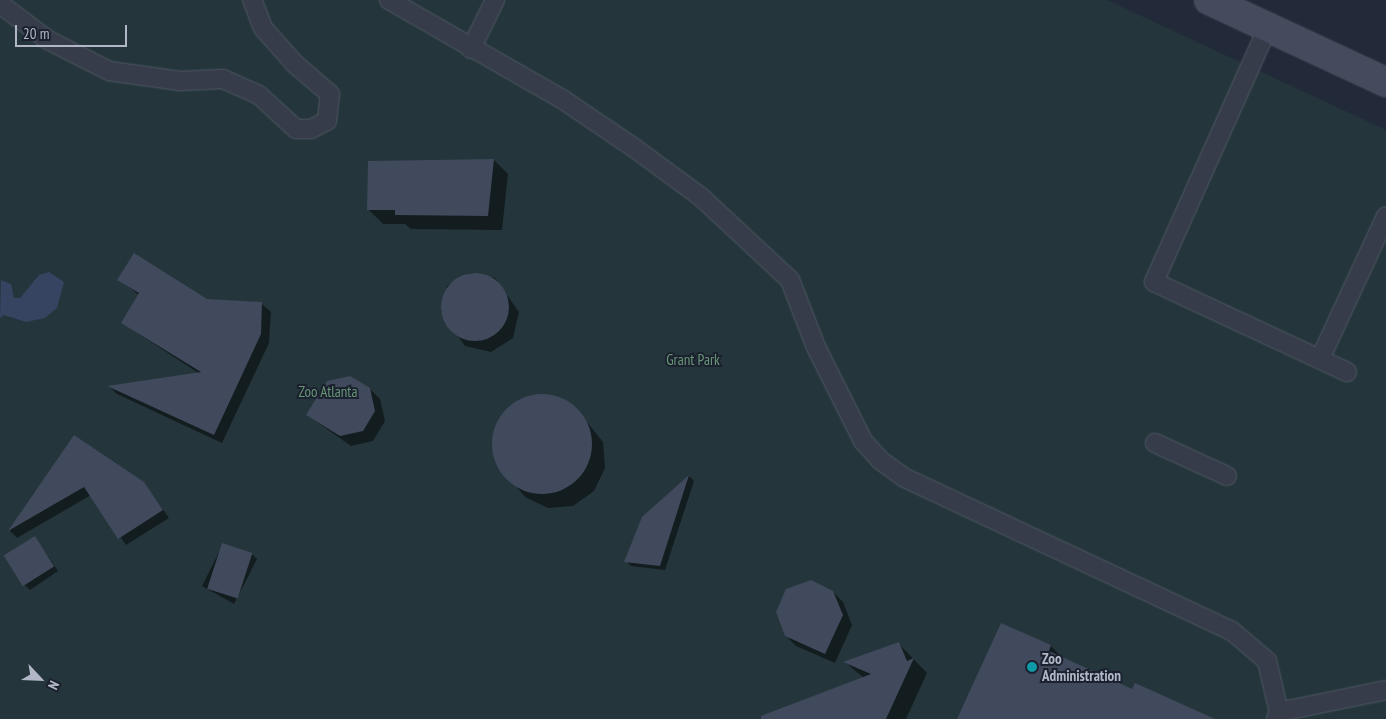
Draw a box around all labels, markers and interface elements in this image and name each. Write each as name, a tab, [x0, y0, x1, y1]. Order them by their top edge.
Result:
scale bar	[18, 15, 130, 47]
text: 20 m	[23, 24, 49, 43]
park label: Grant Park	[666, 351, 720, 369]
park label: Zoo Atlanta	[298, 383, 358, 401]
place label: Zoo Administration	[1042, 649, 1121, 684]
north arrow	[15, 654, 65, 704]
marker: Zoo Administration	[1026, 661, 1038, 673]
text: N	[44, 678, 63, 693]

